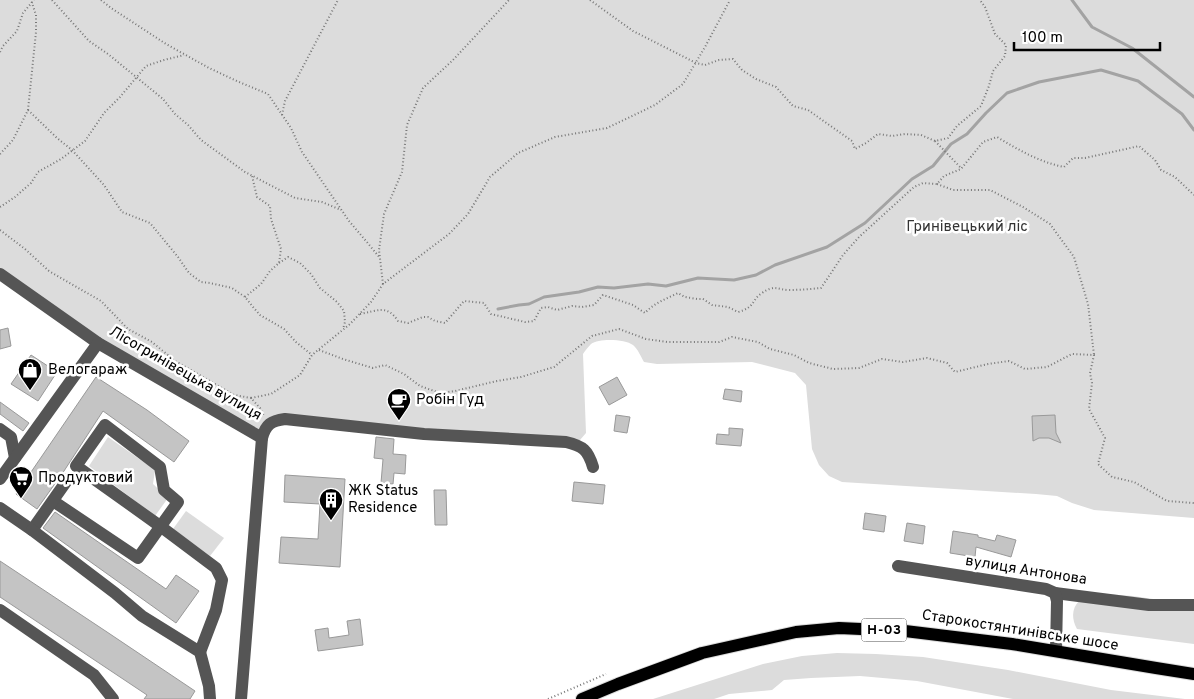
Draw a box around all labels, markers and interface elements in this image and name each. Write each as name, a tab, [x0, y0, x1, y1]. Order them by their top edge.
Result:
scale bar	[1014, 20, 1160, 52]
text: 100 m	[1022, 29, 1063, 48]
park label: Гринівецький ліс	[906, 218, 1028, 237]
street label: Лісогринівецька вулиця	[105, 322, 265, 426]
shop icon: Велогараж	[17, 357, 43, 391]
place label: Велогараж	[48, 361, 128, 380]
cafe icon: Робін Гуд	[386, 387, 412, 421]
place label: Робін Гуд	[416, 391, 484, 410]
supermarket icon: Продуктовий	[8, 465, 34, 499]
place label: Продуктовий	[38, 469, 133, 488]
place label: ЖК Status Residence	[348, 482, 418, 518]
building icon: ЖК Status Residence	[318, 487, 344, 521]
street label: вулиця Антонова	[964, 552, 1088, 590]
street label: Старокостянтинівське шосе	[920, 606, 1120, 656]
road number: Н-03	[862, 618, 906, 642]

